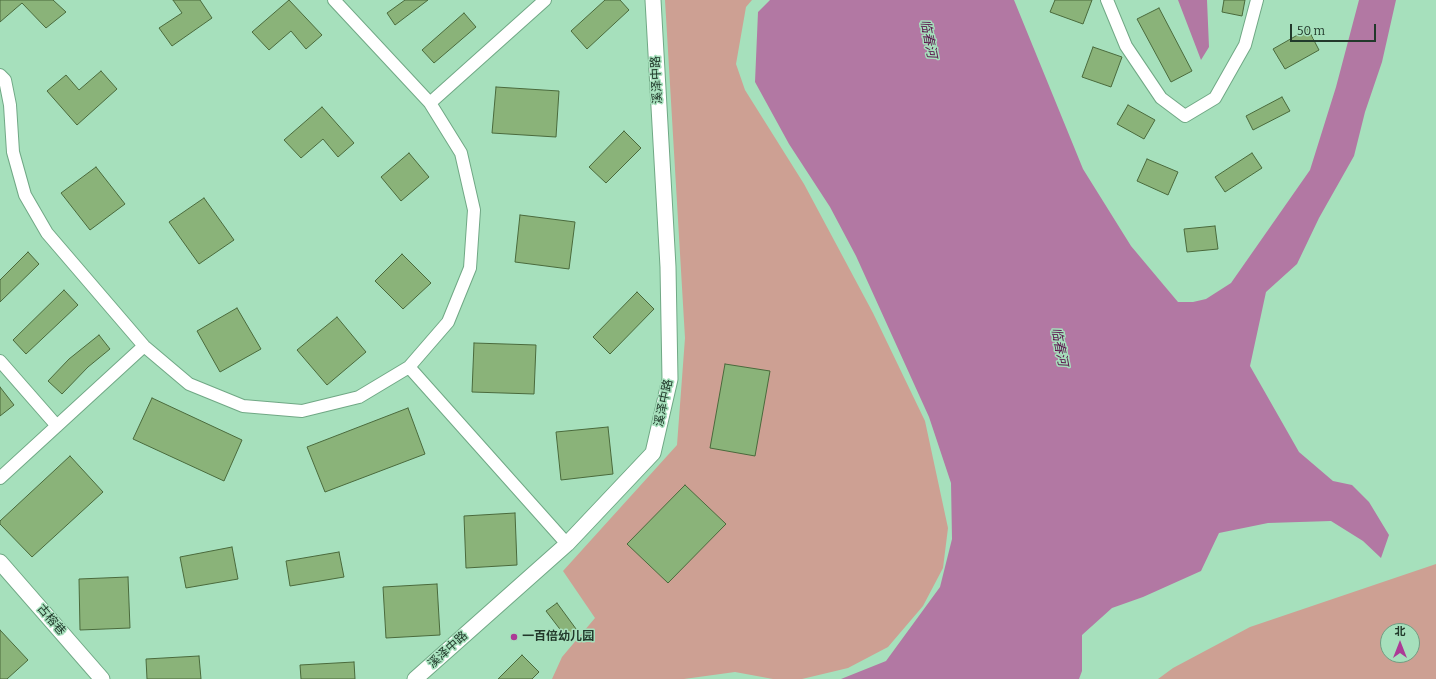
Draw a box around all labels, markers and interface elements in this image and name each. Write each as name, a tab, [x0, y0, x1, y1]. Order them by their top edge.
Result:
scale bar	[1292, 16, 1378, 42]
water label: 临春河	[917, 18, 939, 60]
text: 50 m	[1297, 24, 1325, 38]
street label: 溪泽中路	[649, 56, 665, 104]
water label: 临春河	[1048, 326, 1070, 368]
street label: 溪泽中路	[652, 378, 676, 428]
street label: 古榕巷	[34, 602, 68, 638]
north arrow	[1380, 623, 1420, 663]
text: 北	[1395, 625, 1406, 638]
street label: 溪泽中路	[425, 629, 471, 671]
place label: 一百倍幼儿园	[522, 630, 594, 644]
marker: 一百倍幼儿园	[509, 632, 519, 642]

